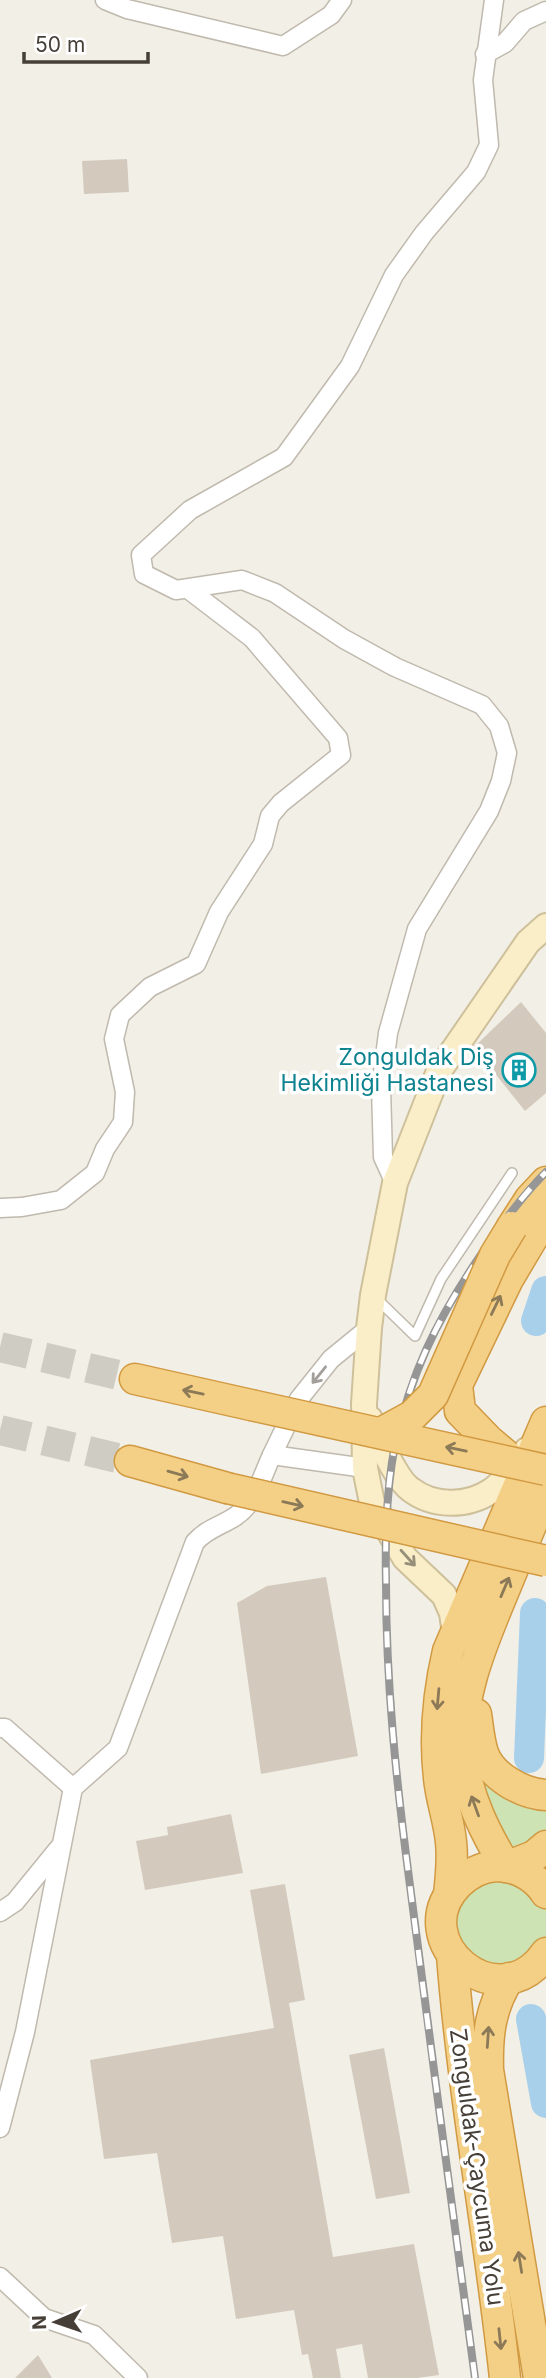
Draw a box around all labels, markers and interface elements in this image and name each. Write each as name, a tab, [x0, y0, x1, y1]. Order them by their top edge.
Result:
scale bar	[24, 21, 149, 65]
text: 50 m	[35, 32, 85, 57]
place label: Zonguldak Diş Hekimliği Hastanesi	[280, 1043, 494, 1097]
building icon: Zonguldak Diş Hekimliği Hastanesi	[500, 1051, 538, 1089]
one-way arrow	[489, 1295, 503, 1316]
one-way arrow	[311, 1365, 327, 1383]
one-way arrow	[182, 1385, 205, 1398]
one-way arrow	[445, 1442, 468, 1456]
one-way arrow	[167, 1469, 189, 1482]
one-way arrow	[281, 1497, 304, 1511]
one-way arrow	[400, 1549, 416, 1567]
one-way arrow	[500, 1577, 513, 1598]
one-way arrow	[432, 1688, 445, 1710]
one-way arrow	[468, 1795, 481, 1817]
street label: Zonguldak-Çaycuma Yolu	[444, 2027, 510, 2307]
one-way arrow	[482, 2027, 495, 2049]
one-way arrow	[513, 2251, 526, 2274]
north arrow	[21, 2287, 91, 2357]
text: N	[28, 2315, 51, 2330]
one-way arrow	[494, 2327, 507, 2349]

